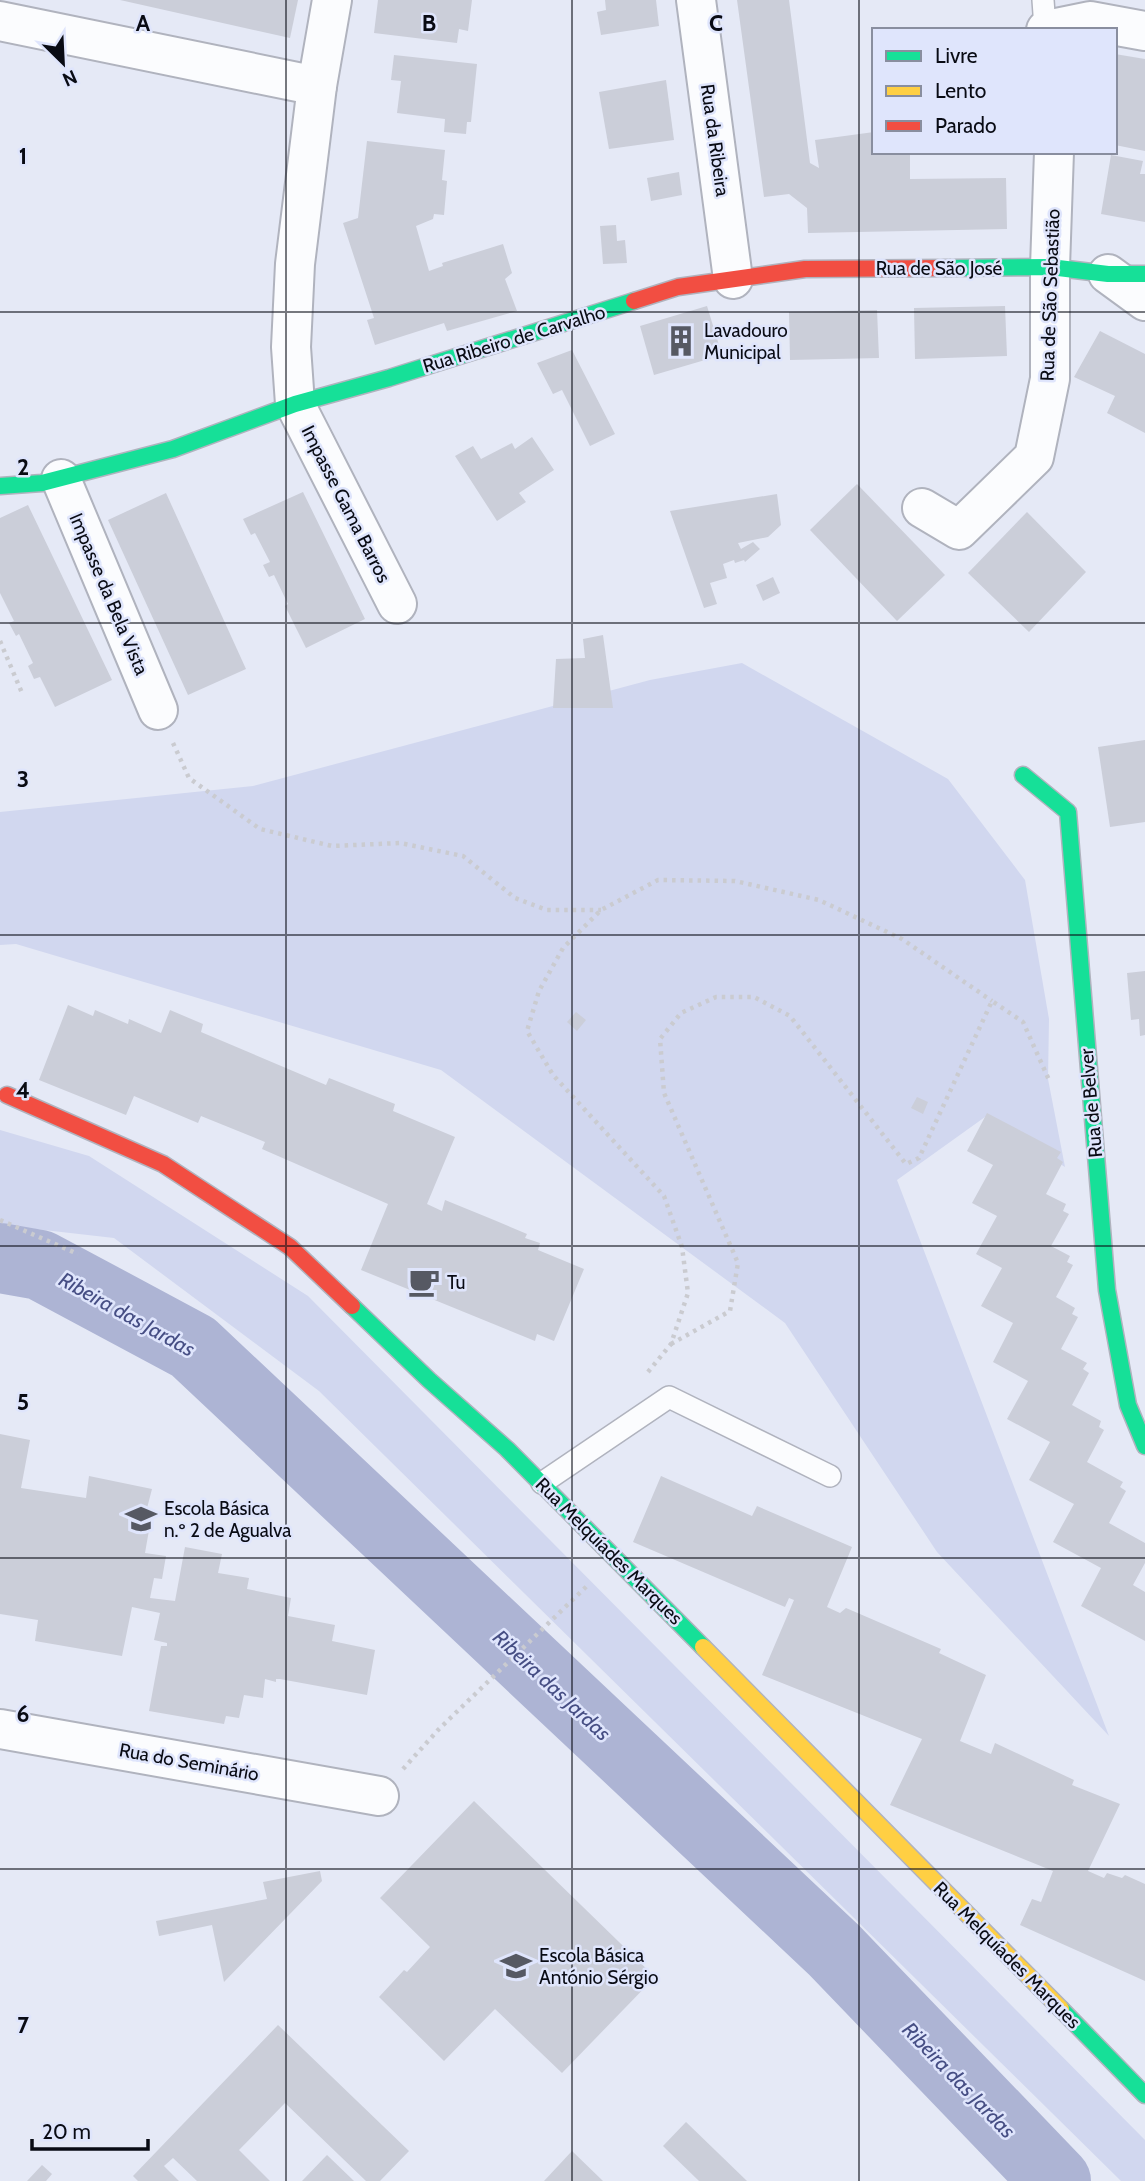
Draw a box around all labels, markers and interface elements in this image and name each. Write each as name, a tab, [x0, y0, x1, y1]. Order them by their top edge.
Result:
text: A	[136, 9, 151, 37]
text: B	[422, 9, 436, 37]
text: C	[709, 9, 723, 37]
north arrow	[28, 28, 98, 98]
legend	[872, 28, 1117, 154]
text: Livre	[935, 43, 978, 68]
text: N	[59, 65, 81, 91]
text: Lento	[935, 78, 986, 103]
street label: Rua da Ribeira	[696, 82, 734, 198]
text: Parado	[935, 113, 997, 138]
text: 1	[19, 142, 27, 170]
street label: Rua de São Sebastião	[1035, 208, 1065, 382]
street label: Rua de São José	[876, 257, 1003, 280]
street label: Rua Ribeiro de Carvalho	[420, 300, 608, 378]
place label: Lavadouro Municipal	[704, 319, 788, 364]
building icon: Lavadouro Municipal	[664, 324, 698, 358]
street label: Impasse Gama Barros	[296, 422, 396, 587]
text: 2	[17, 453, 29, 481]
street label: Impasse da Bela Vista	[65, 510, 153, 678]
text: 3	[17, 765, 29, 793]
street label: Rua de Belver	[1075, 1047, 1107, 1159]
text: 4	[16, 1076, 30, 1104]
cafe icon: Tu	[407, 1265, 441, 1299]
water label: Ribeira das Jardas	[55, 1266, 199, 1362]
place label: Tu	[447, 1271, 465, 1294]
text: 5	[17, 1388, 29, 1416]
street label: Rua Melquíades Marques	[531, 1473, 687, 1629]
place label: Escola Básica n.º 2 de Agualva	[164, 1497, 291, 1542]
school or university icon: Escola Básica n.º 2 de Agualva	[124, 1502, 158, 1536]
water label: Ribeira das Jardas	[488, 1624, 616, 1746]
text: 6	[17, 1700, 29, 1728]
street label: Rua do Seminário	[117, 1738, 261, 1786]
street label: Rua Melquíades Marques	[929, 1877, 1085, 2033]
place label: Escola Básica António Sérgio	[539, 1944, 658, 1989]
school or university icon: Escola Básica António Sérgio	[499, 1949, 533, 1983]
text: 7	[17, 2011, 29, 2039]
water label: Ribeira das Jardas	[897, 2017, 1021, 2143]
scale bar	[32, 2108, 147, 2152]
text: 20 m	[42, 2119, 91, 2144]

